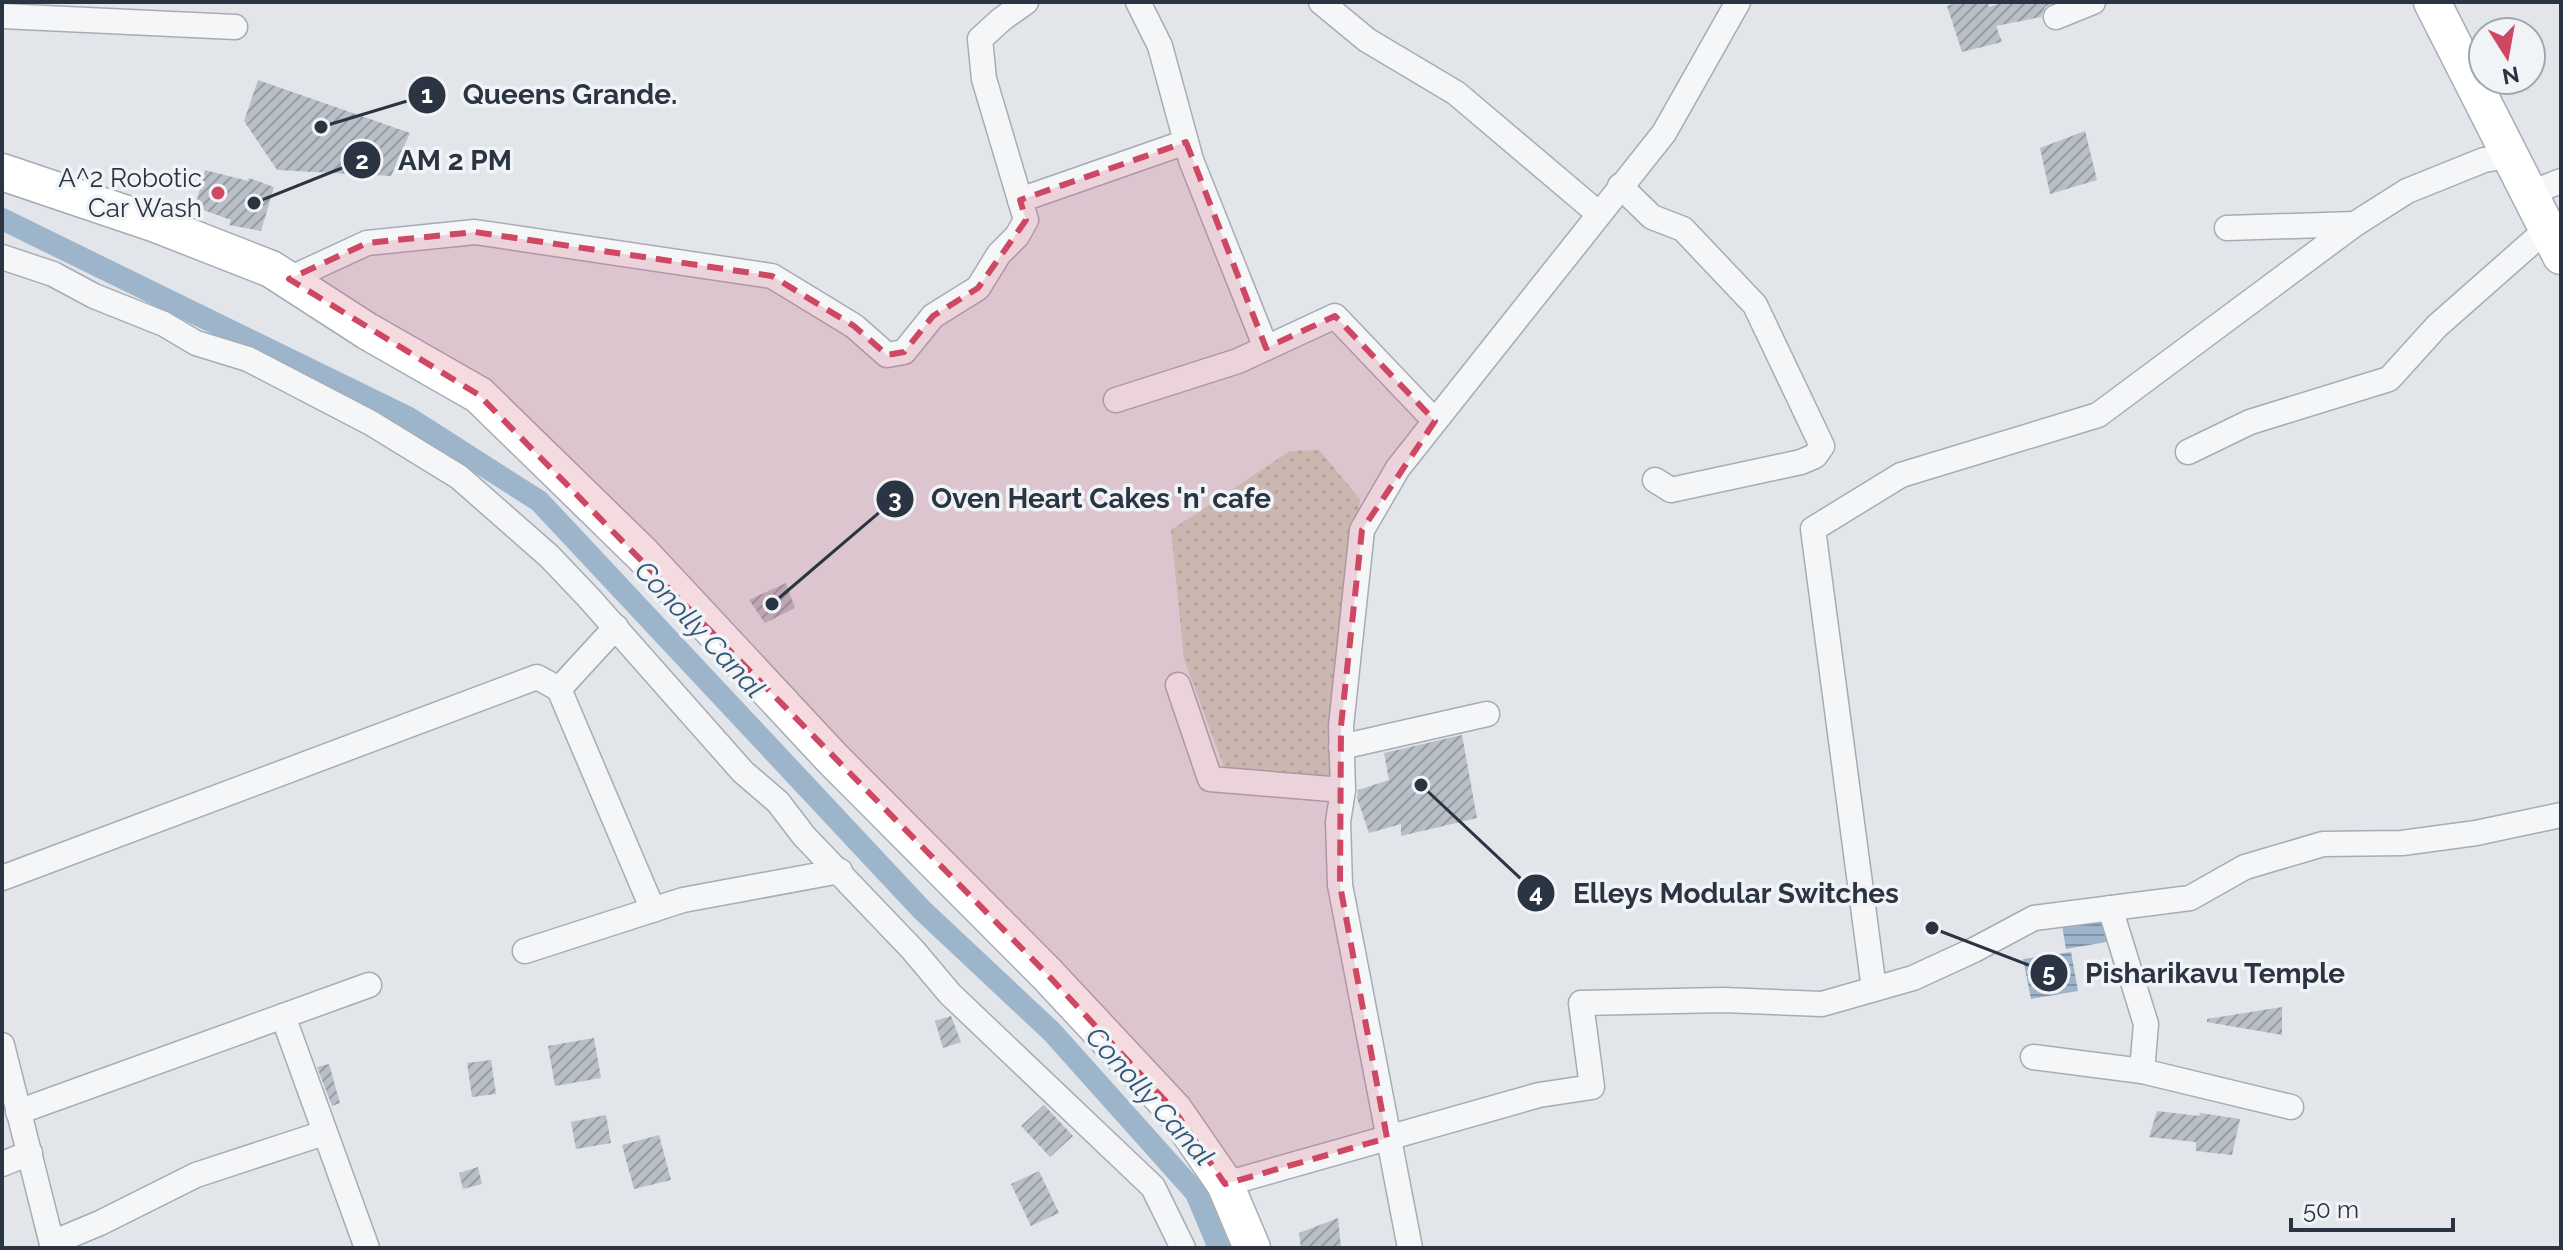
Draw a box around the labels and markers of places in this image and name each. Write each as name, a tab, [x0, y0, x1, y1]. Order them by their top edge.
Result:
callout: Queens Grande.	[407, 69, 693, 121]
callout: AM 2 PM	[342, 134, 528, 186]
place label: A^2 Robotic Car Wash	[58, 163, 202, 223]
marker: A^2 Robotic Car Wash	[209, 184, 227, 202]
callout: Oven Heart Cakes 'n' cafe	[875, 473, 1287, 525]
callout: Elleys Modular Switches	[1516, 867, 1915, 919]
callout: Pisharikavu Temple	[2029, 947, 2361, 999]

